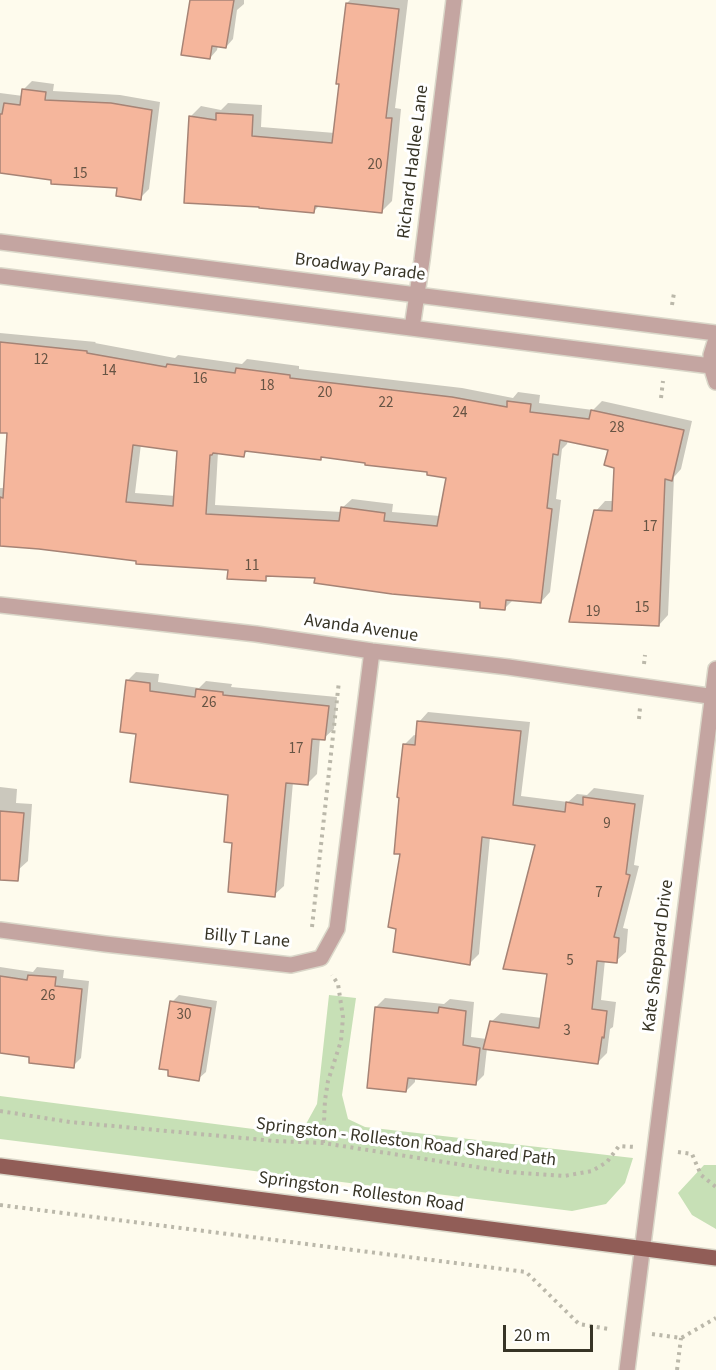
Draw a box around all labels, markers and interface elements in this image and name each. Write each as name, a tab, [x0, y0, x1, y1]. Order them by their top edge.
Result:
street label: Richard Hadlee Lane	[394, 84, 434, 240]
house number: 20	[368, 157, 382, 175]
house number: 15	[73, 166, 87, 184]
street label: Broadway Parade	[293, 249, 427, 287]
house number: 12	[34, 352, 48, 370]
house number: 14	[102, 363, 116, 381]
house number: 16	[193, 371, 207, 389]
house number: 18	[260, 378, 274, 396]
house number: 20	[318, 385, 332, 403]
house number: 22	[379, 395, 393, 413]
house number: 24	[453, 405, 467, 423]
house number: 28	[610, 420, 624, 438]
house number: 17	[643, 519, 657, 537]
house number: 11	[245, 558, 259, 576]
house number: 15	[635, 600, 649, 618]
house number: 19	[586, 604, 600, 622]
street label: Avanda Avenue	[303, 610, 419, 648]
house number: 26	[202, 695, 216, 713]
house number: 17	[289, 741, 303, 759]
house number: 9	[603, 816, 611, 834]
street label: Kate Sheppard Drive	[639, 879, 679, 1033]
house number: 7	[595, 885, 603, 903]
street label: Billy T Lane	[203, 924, 291, 954]
house number: 5	[566, 953, 574, 971]
house number: 26	[41, 988, 55, 1006]
house number: 30	[177, 1007, 191, 1025]
house number: 3	[563, 1023, 571, 1041]
street label: Springston - Rolleston Road Shared Path	[255, 1114, 557, 1172]
street label: Springston - Rolleston Road	[257, 1168, 465, 1218]
scale bar	[506, 1313, 596, 1351]
text: 20 m	[514, 1323, 550, 1348]

